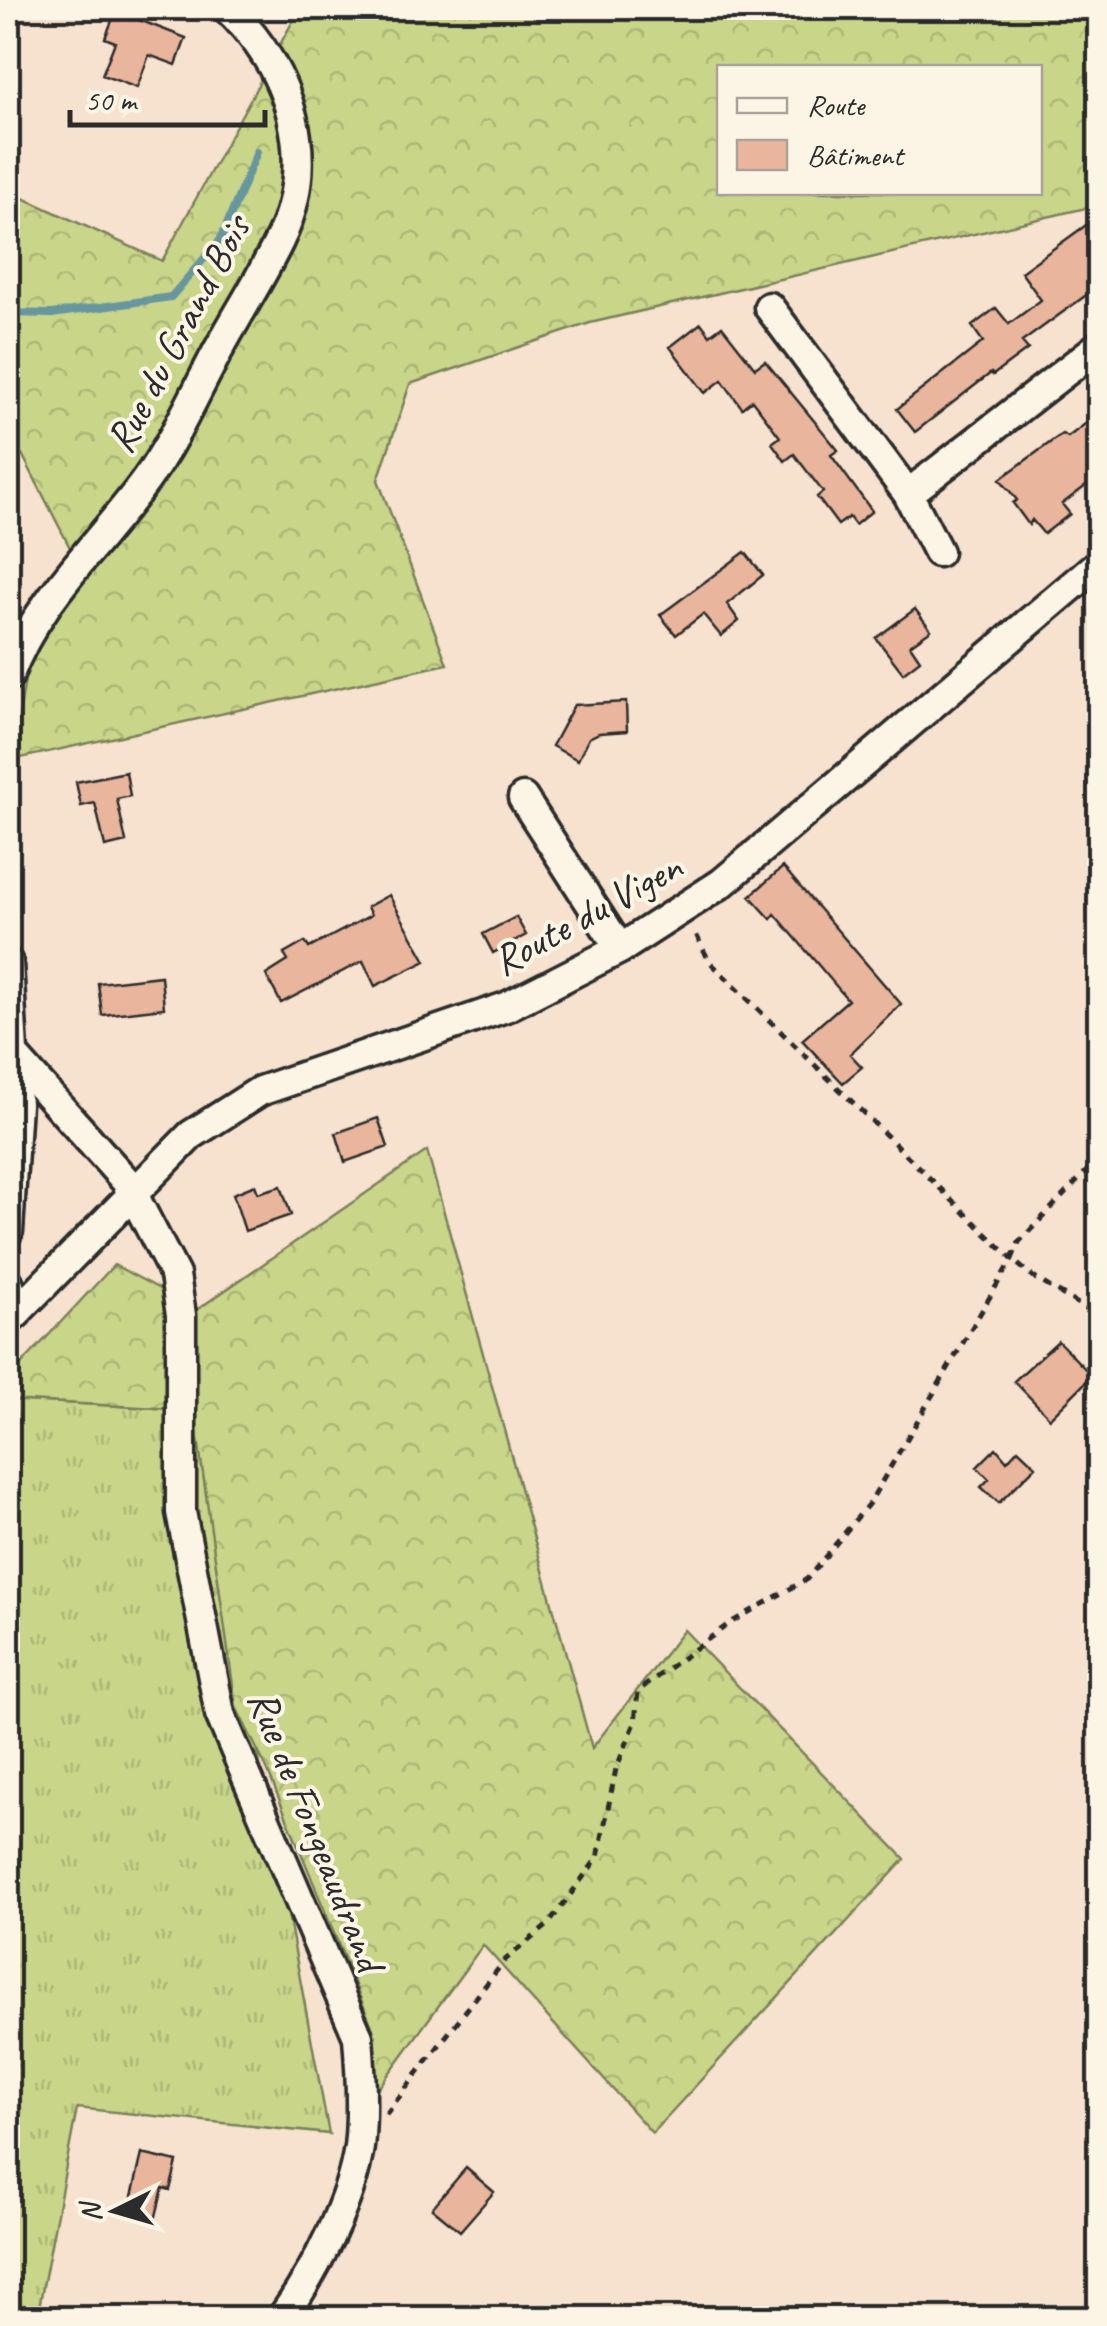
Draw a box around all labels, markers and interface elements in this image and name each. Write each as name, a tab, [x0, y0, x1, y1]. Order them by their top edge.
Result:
scale bar	[70, 65, 265, 127]
legend	[717, 65, 1042, 195]
text: 50 m	[85, 81, 138, 119]
text: Route	[807, 86, 866, 124]
text: Bâtiment	[807, 136, 906, 174]
street label: Rue du Grand Bois	[93, 203, 264, 462]
street label: Route du Vigen	[483, 840, 692, 988]
street label: Rue de Fongeaudrand	[236, 1682, 399, 1984]
north arrow	[65, 2161, 165, 2261]
text: N	[72, 2198, 109, 2223]

